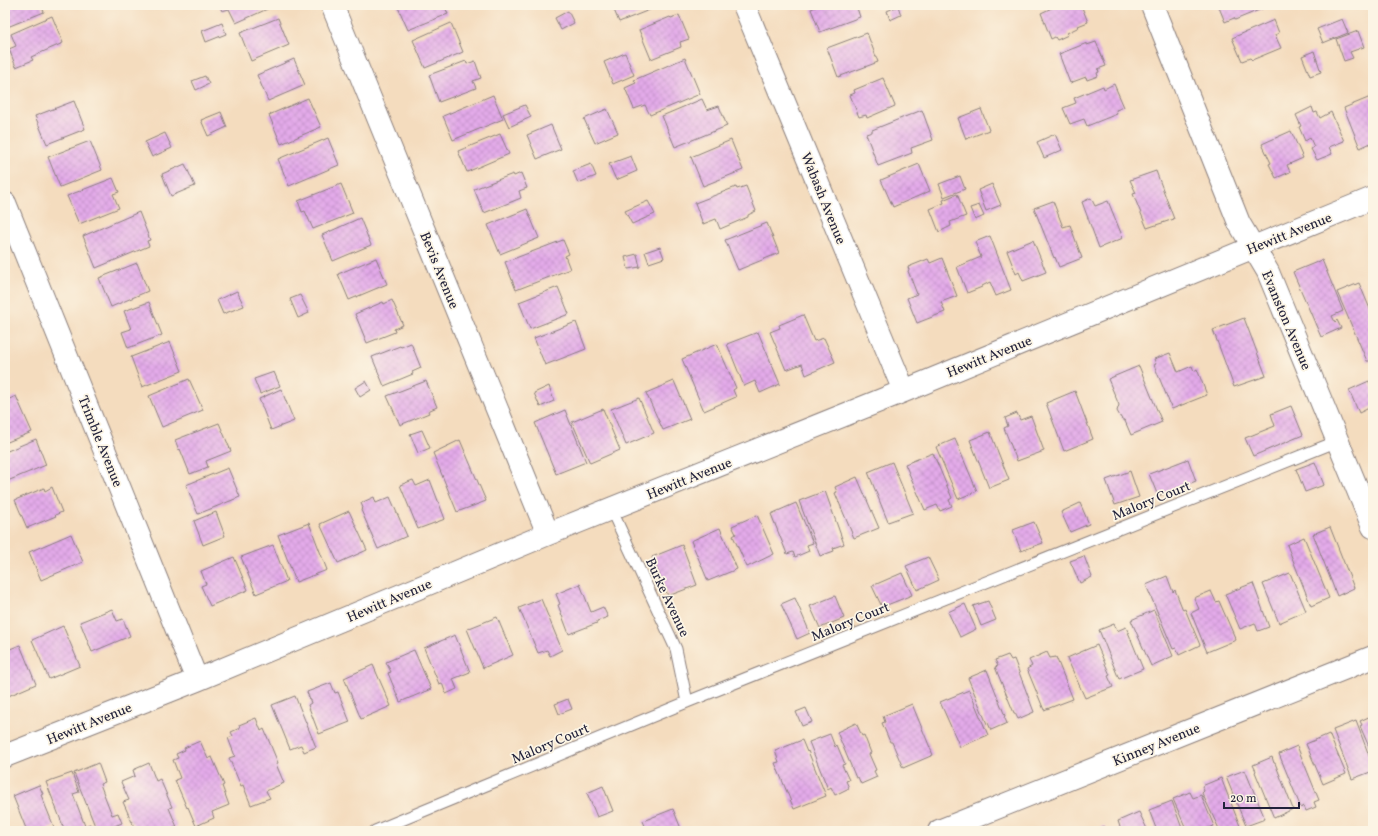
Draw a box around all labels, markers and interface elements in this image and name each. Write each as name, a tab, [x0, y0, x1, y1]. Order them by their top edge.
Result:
street label: Wabash Avenue	[796, 150, 850, 248]
street label: Hewitt Avenue	[1244, 209, 1335, 260]
street label: Bevis Avenue	[415, 229, 463, 312]
street label: Evanston Avenue	[1256, 268, 1315, 374]
street label: Hewitt Avenue	[944, 332, 1035, 383]
street label: Trimble Avenue	[73, 393, 127, 490]
street label: Hewitt Avenue	[644, 454, 735, 505]
street label: Malory Court	[1110, 477, 1194, 526]
street label: Burke Avenue	[640, 555, 693, 641]
street label: Hewitt Avenue	[344, 575, 435, 628]
street label: Malory Court	[809, 598, 893, 647]
street label: Hewitt Avenue	[44, 699, 135, 750]
street label: Malory Court	[509, 719, 592, 769]
street label: Kinney Avenue	[1110, 719, 1203, 772]
scale bar	[1224, 784, 1299, 810]
text: 20 m	[1230, 791, 1257, 807]

